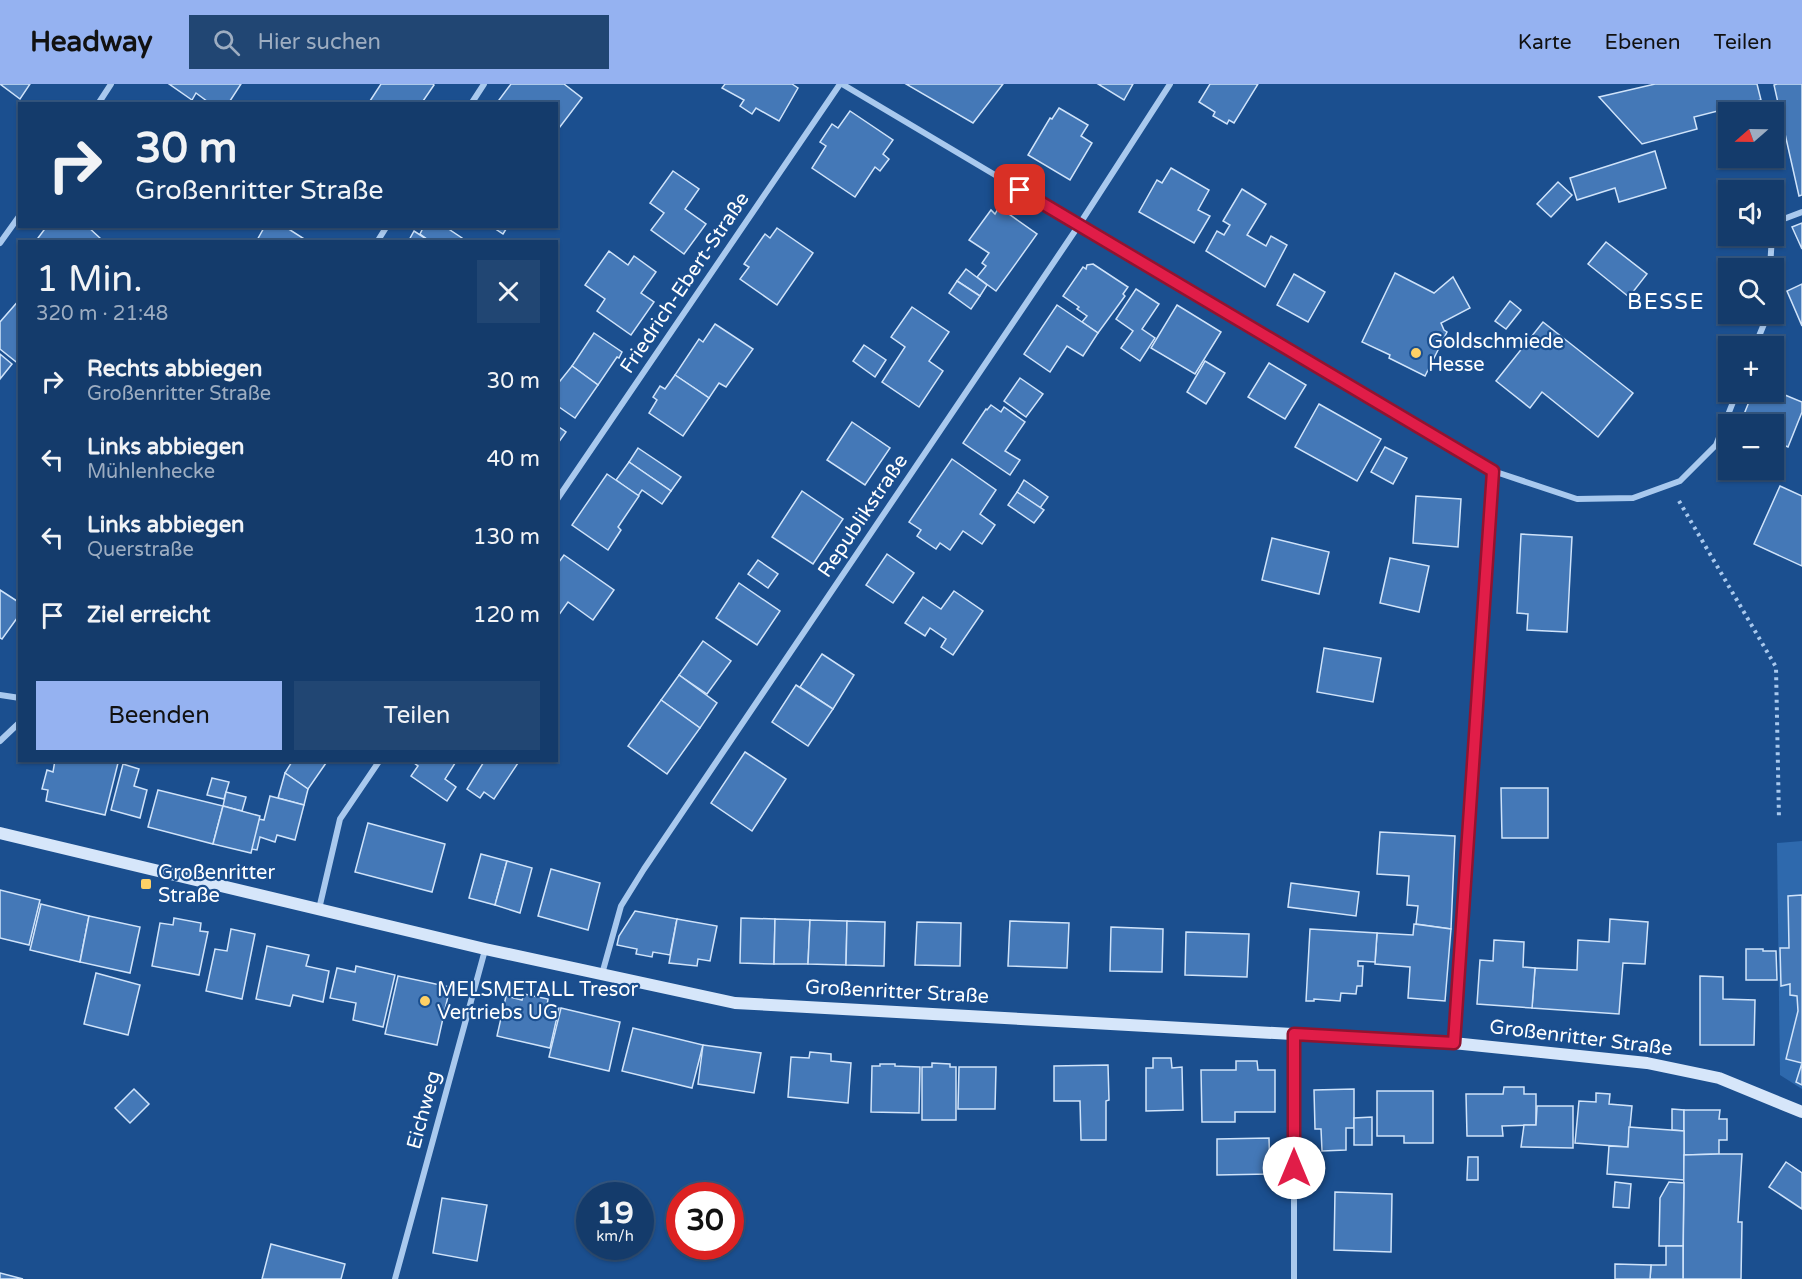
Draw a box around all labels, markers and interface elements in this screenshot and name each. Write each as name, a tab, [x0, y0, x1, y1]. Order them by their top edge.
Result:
search box	[189, 15, 609, 69]
text: Headway	[30, 25, 153, 59]
icon: search	[210, 26, 243, 59]
text: Hier suchen	[258, 29, 381, 55]
text: Karte	[1518, 30, 1572, 55]
text: Ebenen	[1605, 30, 1681, 55]
text: Teilen	[1714, 30, 1772, 55]
north arrow	[1718, 102, 1784, 168]
map controls	[1718, 102, 1784, 480]
text: 30 m	[135, 123, 237, 174]
icon: right	[36, 126, 114, 204]
pin	[994, 164, 1045, 215]
icon: arrive	[1003, 173, 1036, 206]
text: Großenritter Straße	[135, 174, 384, 207]
button: sound	[1718, 180, 1784, 246]
street label: Friedrich-Ebert-Straße	[615, 188, 755, 378]
text: 1 Min.	[36, 258, 143, 301]
button: search	[1718, 258, 1784, 324]
button: close	[477, 260, 540, 323]
district label: BESSE	[1627, 289, 1705, 315]
text: 320 m · 21:48	[36, 302, 168, 326]
place label: Goldschmiede Hesse	[1428, 330, 1564, 377]
button: +	[1718, 336, 1784, 402]
marker: Goldschmiede Hesse	[1409, 346, 1423, 360]
text: Rechts abbiegen	[87, 356, 262, 382]
icon: right	[36, 365, 69, 398]
text: 30 m	[486, 368, 540, 394]
text: Großenritter Straße	[87, 382, 271, 406]
button: −	[1718, 414, 1784, 480]
text: Links abbiegen	[87, 434, 245, 460]
icon: left	[36, 443, 69, 476]
text: 40 m	[486, 446, 540, 472]
street label: Republikstraße	[813, 450, 913, 582]
text: Mühlenhecke	[87, 460, 215, 484]
text: Links abbiegen	[87, 512, 245, 538]
icon: left	[36, 521, 69, 554]
text: 130 m	[473, 524, 540, 550]
text: Querstraße	[87, 538, 194, 562]
icon: arrive	[36, 599, 69, 632]
text: Ziel erreicht	[87, 602, 210, 628]
text: 120 m	[473, 602, 540, 628]
button: Beenden	[36, 681, 282, 750]
button: Teilen	[294, 681, 540, 750]
place label: Großenritter Straße	[158, 861, 275, 908]
marker: Großenritter Straße	[139, 877, 153, 891]
street label: Großenritter Straße	[804, 975, 990, 1009]
place label: MELSMETALL Tresor Vertriebs UG	[437, 978, 639, 1025]
marker: MELSMETALL Tresor Vertriebs UG	[418, 994, 432, 1008]
street label: Großenritter Straße	[1488, 1015, 1674, 1061]
street label: Eichweg	[402, 1068, 446, 1152]
position arrow	[1262, 1136, 1326, 1200]
speed limit sign: 30	[666, 1182, 744, 1260]
text: 19	[596, 1195, 634, 1232]
text: km/h	[596, 1227, 634, 1245]

